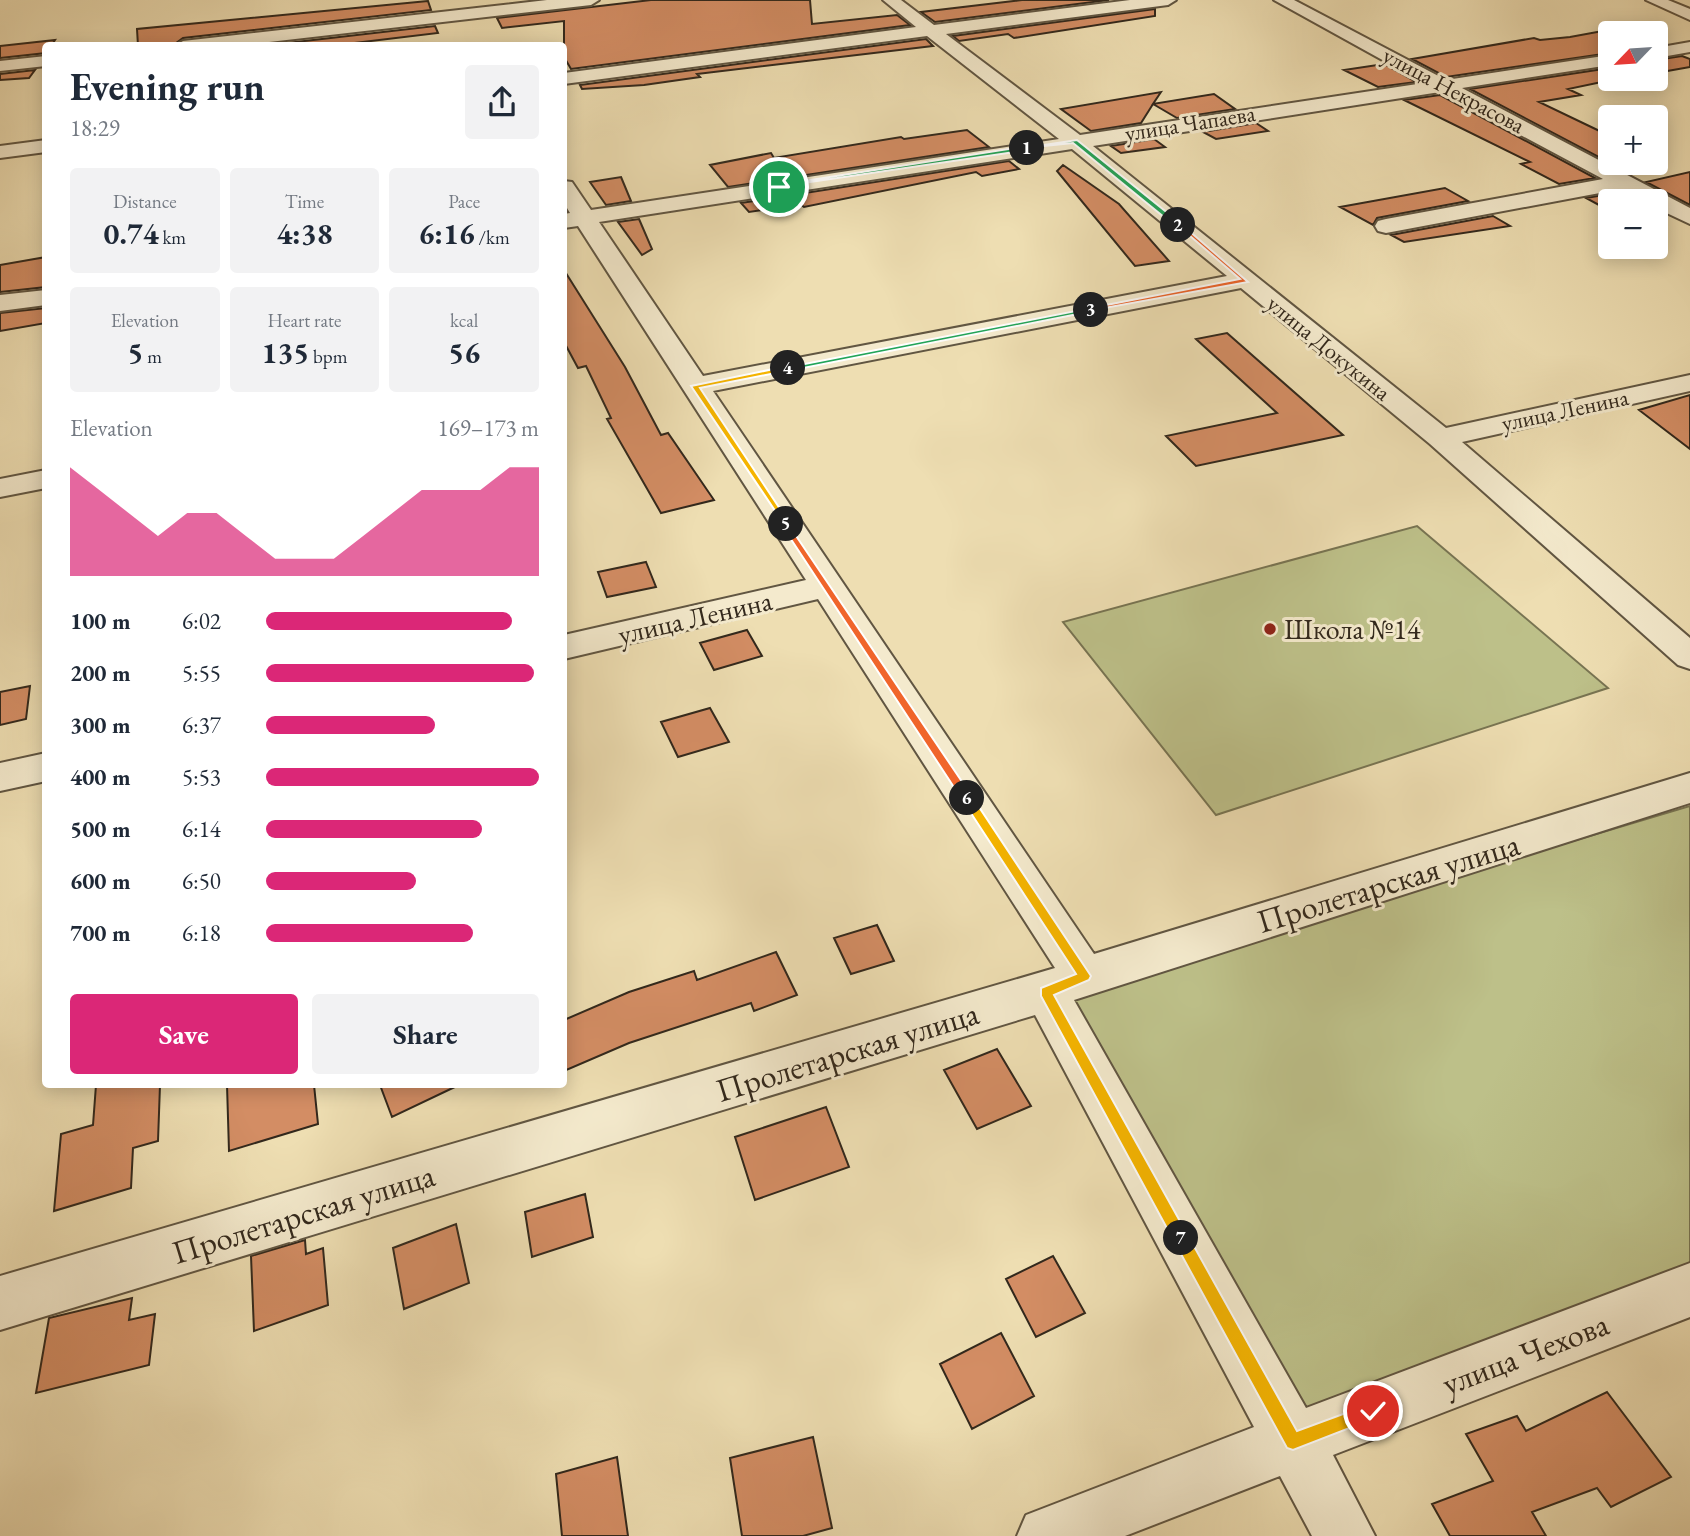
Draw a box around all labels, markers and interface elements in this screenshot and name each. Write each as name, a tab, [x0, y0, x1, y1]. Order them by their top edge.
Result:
north arrow	[1598, 21, 1668, 91]
map controls	[1598, 21, 1668, 259]
street label: улица Некрасова	[1378, 40, 1531, 140]
text: Evening run	[70, 62, 265, 111]
button: share	[465, 65, 539, 139]
street label: улица Чапаева	[1123, 98, 1258, 148]
button: +	[1598, 105, 1668, 175]
text: 18:29	[70, 113, 120, 143]
pin: 1	[1010, 130, 1044, 166]
text: 1	[1021, 135, 1032, 160]
pin	[749, 157, 809, 217]
icon: arrive	[760, 168, 798, 206]
text: Distance	[113, 189, 177, 214]
text: Time	[285, 189, 324, 214]
text: Pace	[448, 189, 480, 214]
button: −	[1598, 189, 1668, 259]
pin: 2	[1160, 208, 1196, 243]
text: 2	[1172, 212, 1183, 237]
text: 0.74	[104, 214, 159, 253]
text: 4:38	[276, 214, 333, 253]
text: 6:16	[419, 214, 475, 253]
text: km	[159, 225, 186, 250]
text: /km	[475, 225, 510, 250]
street label: улица Докукина	[1261, 289, 1398, 408]
pin: 3	[1074, 292, 1108, 328]
text: 3	[1085, 297, 1096, 322]
text: Elevation	[111, 308, 179, 333]
text: Heart rate	[268, 308, 341, 333]
text: kcal	[450, 308, 478, 333]
text: 5	[128, 333, 143, 372]
text: 135	[262, 333, 309, 372]
text: 56	[448, 333, 480, 372]
text: m	[143, 344, 162, 369]
text: bpm	[309, 344, 347, 369]
pin: 4	[770, 350, 806, 386]
text: 4	[782, 355, 793, 380]
street label: улица Ленина	[1499, 382, 1632, 438]
text: Elevation	[70, 413, 153, 443]
text: 169–173 m	[438, 413, 539, 443]
pin: 5	[768, 506, 804, 542]
text: 5	[780, 511, 791, 536]
street label: улица Ленина	[614, 582, 776, 652]
text: 100 m	[70, 606, 131, 636]
text: 6:02	[182, 606, 221, 636]
place label: Школа №14	[1284, 611, 1421, 647]
marker: Школа №14	[1262, 621, 1278, 637]
text: 200 m	[70, 658, 131, 688]
text: 5:55	[182, 658, 221, 688]
text: 300 m	[70, 710, 131, 740]
text: 6:37	[182, 710, 221, 740]
text: 400 m	[70, 762, 131, 792]
text: 5:53	[182, 762, 221, 792]
pin: 6	[950, 780, 984, 816]
text: 6	[961, 785, 972, 810]
text: 500 m	[70, 814, 131, 844]
text: 6:14	[182, 814, 221, 844]
street label: Пролетарская улица	[1252, 822, 1525, 943]
text: 600 m	[70, 866, 131, 896]
text: 6:50	[182, 866, 221, 896]
text: 700 m	[70, 918, 131, 948]
text: 6:18	[182, 918, 221, 948]
street label: Пролетарская улица	[711, 991, 984, 1112]
button: Save	[70, 994, 298, 1074]
button: Share	[312, 994, 539, 1074]
street label: Пролетарская улица	[167, 1153, 440, 1274]
pin: 7	[1164, 1220, 1198, 1256]
text: 7	[1175, 1225, 1186, 1250]
street label: улица Чехова	[1436, 1302, 1615, 1405]
pin	[1343, 1381, 1403, 1441]
icon: check	[1354, 1392, 1392, 1430]

